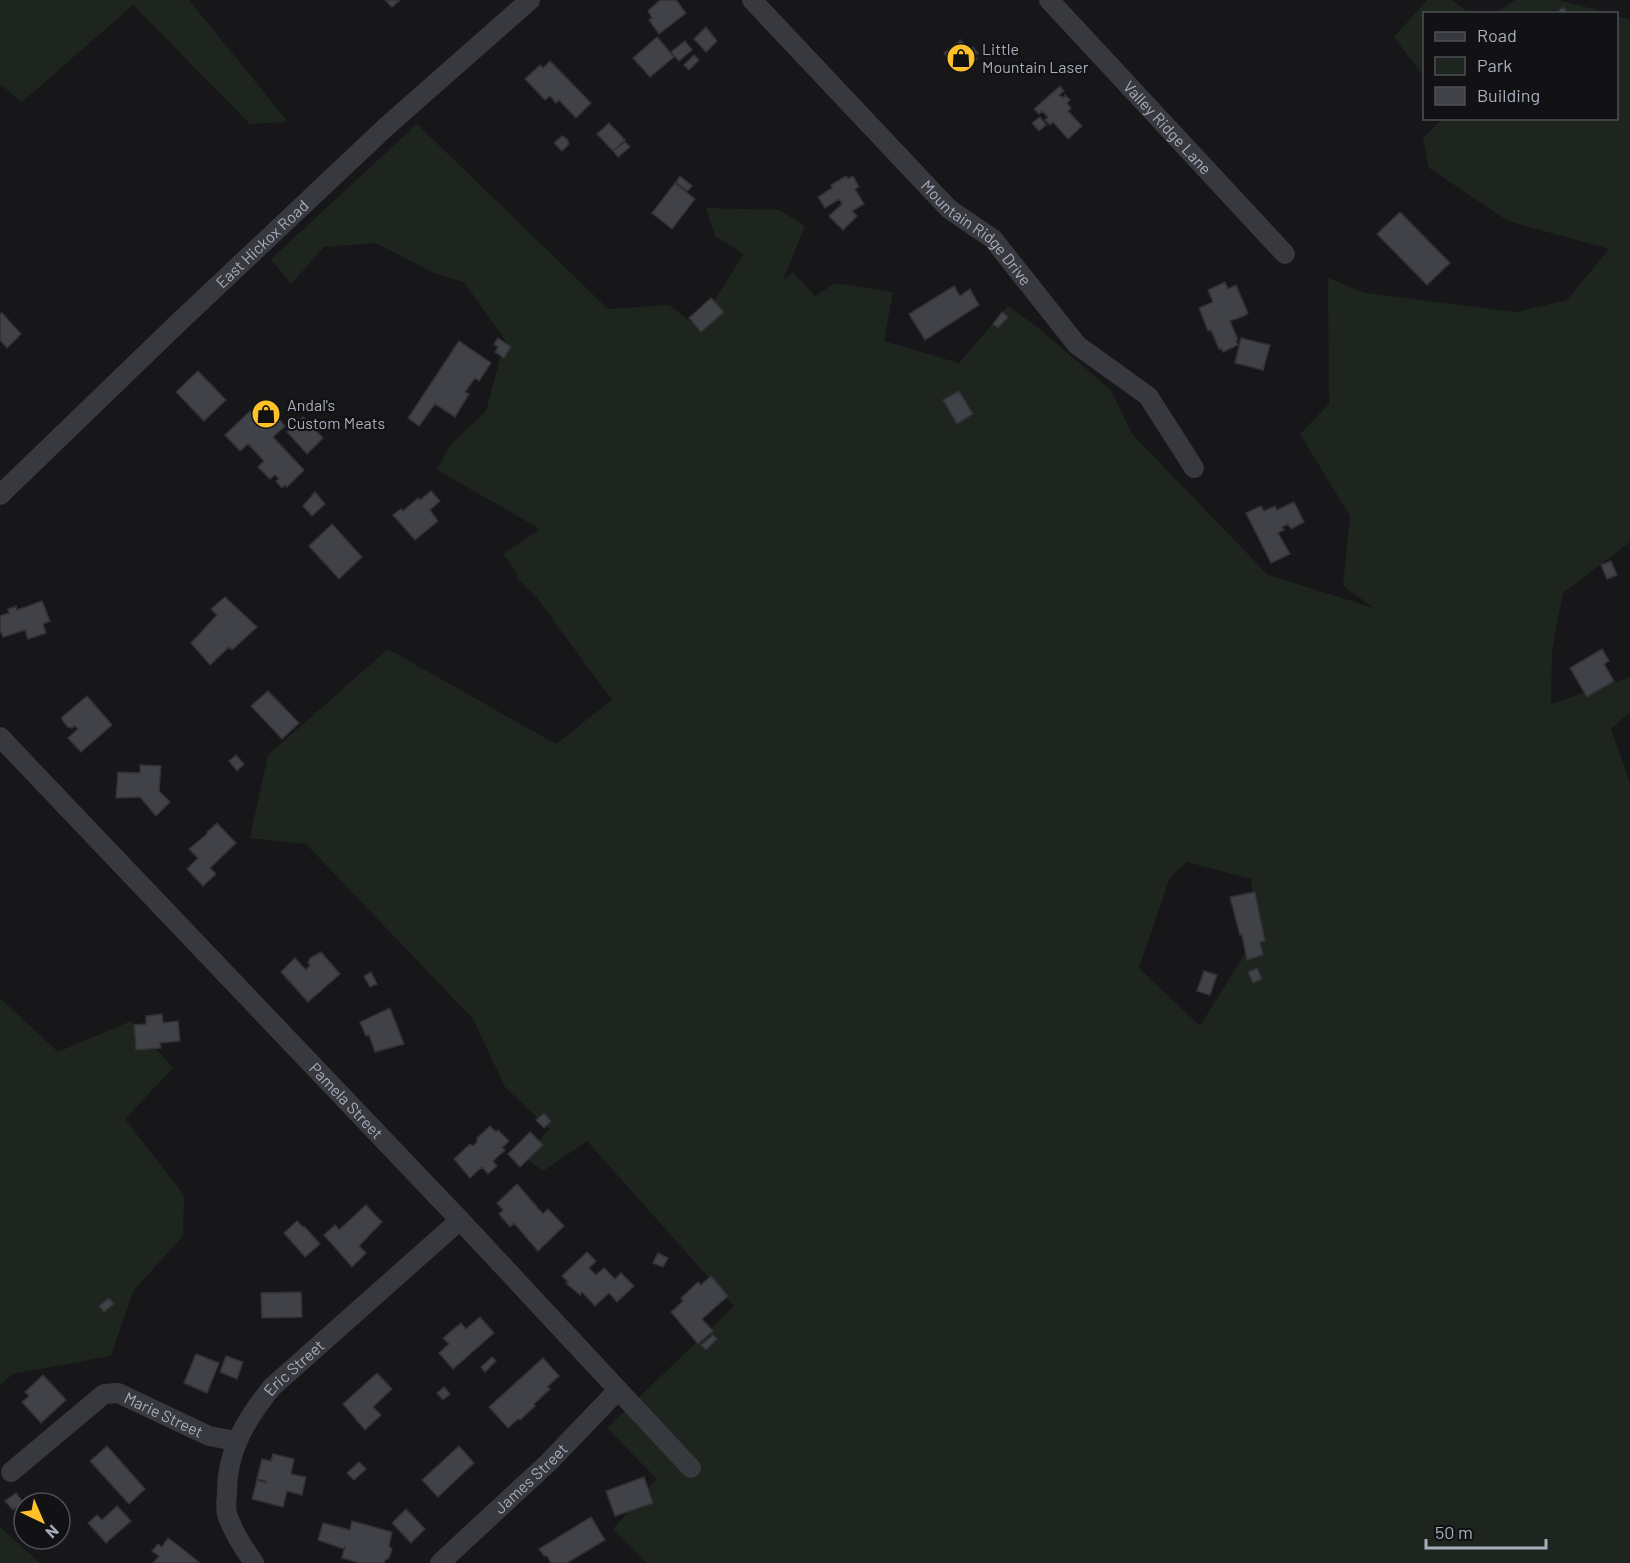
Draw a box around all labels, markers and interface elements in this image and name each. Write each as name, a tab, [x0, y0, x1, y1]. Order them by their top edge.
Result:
legend	[1423, 12, 1618, 120]
text: Road	[1477, 24, 1517, 46]
place label: Little Mountain Laser	[982, 39, 1089, 76]
shop icon: Little Mountain Laser	[945, 42, 977, 74]
text: Park	[1477, 54, 1512, 76]
street label: Valley Ridge Lane	[1120, 77, 1216, 178]
text: Building	[1477, 84, 1540, 106]
street label: Mountain Ridge Drive	[918, 176, 1036, 289]
street label: East Hickox Road	[212, 195, 312, 292]
place label: Andal's Custom Meats	[287, 395, 385, 432]
shop icon: Andal's Custom Meats	[250, 398, 282, 430]
street label: Pamela Street	[306, 1058, 387, 1142]
street label: Eric Street	[259, 1335, 328, 1399]
street label: Marie Street	[121, 1387, 206, 1441]
street label: James Street	[490, 1439, 571, 1517]
north arrow	[12, 1491, 72, 1551]
scale bar	[1426, 1512, 1546, 1550]
text: 50 m	[1435, 1521, 1473, 1543]
text: N	[42, 1522, 63, 1543]

